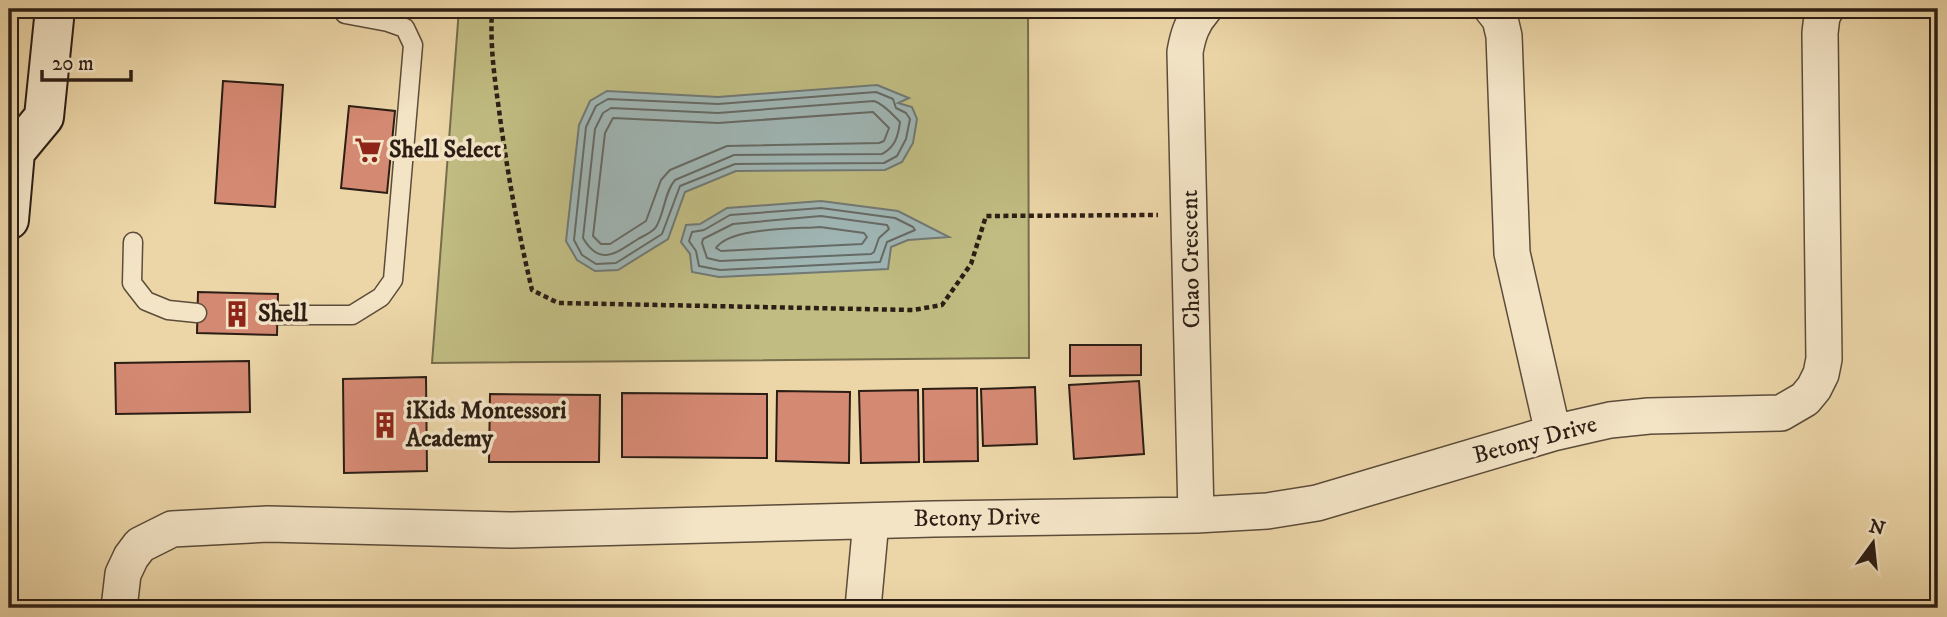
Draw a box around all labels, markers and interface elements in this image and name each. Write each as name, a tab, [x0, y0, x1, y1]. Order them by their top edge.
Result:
scale bar	[42, 38, 131, 82]
text: 20 m	[52, 51, 94, 77]
supermarket icon: Shell Select	[353, 135, 383, 165]
place label: Shell Select	[389, 135, 502, 165]
street label: Chao Crescent	[1175, 189, 1207, 329]
building icon: Shell	[222, 299, 252, 329]
place label: Shell	[258, 299, 308, 329]
place label: iKids Montessori Academy	[405, 396, 566, 454]
street label: Betony Drive	[1470, 409, 1600, 471]
building icon: iKids Montessori Academy	[370, 410, 400, 440]
street label: Betony Drive	[913, 502, 1041, 534]
north arrow	[1839, 508, 1909, 578]
text: N	[1866, 515, 1888, 541]

